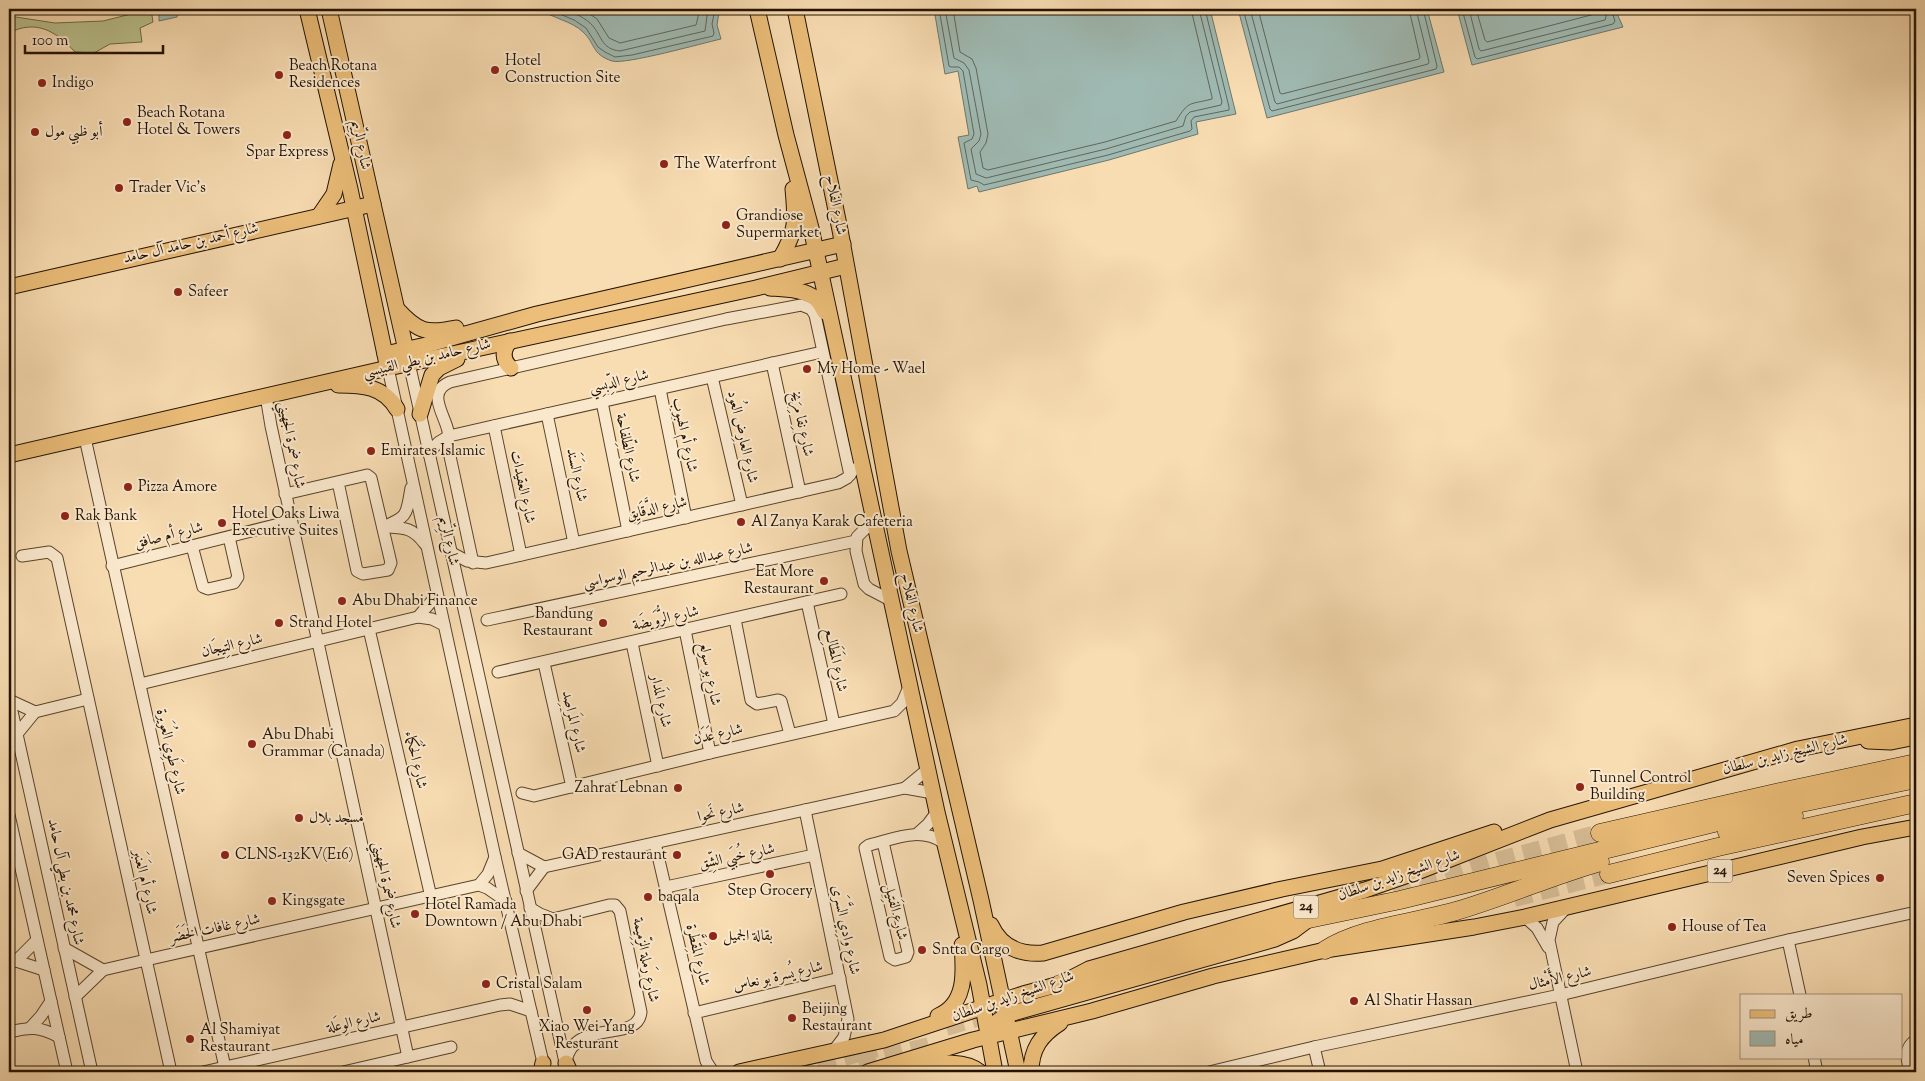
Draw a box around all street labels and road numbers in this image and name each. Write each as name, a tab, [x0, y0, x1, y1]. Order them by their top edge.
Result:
street label: شارع الرِّيم	[344, 118, 377, 172]
street label: شارع الفلاح	[818, 173, 851, 237]
street label: شارع أحمد بن حامد آل حامد	[121, 216, 261, 271]
street label: شارع حامد بن بطي القبيسي	[361, 334, 494, 386]
street label: شارع الدِّبسِي	[587, 363, 651, 401]
street label: شارع العارِض العُود	[720, 388, 767, 486]
street label: شارع نِقا مِرَيخ	[782, 389, 818, 459]
street label: شارع أم الهبوب	[665, 395, 704, 474]
street label: شارع ضمرة الجهيني	[270, 400, 310, 491]
street label: شارع الطِّلفاحة	[608, 411, 647, 485]
street label: شارع السَنَد	[559, 446, 594, 504]
street label: شارع العقيدات	[503, 449, 540, 526]
street label: شارع الدَّقَايِق	[624, 488, 690, 527]
street label: شارع الرِّيم	[431, 514, 466, 568]
street label: شارع أم صافِق	[132, 515, 206, 556]
street label: شارع عبدالله بن عبدالرحيم الوسواسي	[581, 538, 756, 597]
street label: شارع الفلاح	[893, 571, 928, 635]
street label: شارع الرُّوَيضَة	[630, 596, 701, 638]
street label: شارع المَطَالِع	[816, 626, 854, 694]
street label: شارع التِيجَان	[199, 627, 265, 664]
street label: شارع بو سولع	[691, 641, 725, 708]
street label: شارع المَدار	[643, 670, 678, 730]
street label: شارع المَراصِد	[555, 688, 592, 756]
street label: شارع طَوِي العُوَيرة	[149, 706, 194, 797]
street label: شارع عَدَن	[690, 717, 745, 752]
street label: شارع الحُكَماء	[397, 728, 436, 791]
street label: شارع الشيخ زايد بن سلطان	[1720, 729, 1850, 783]
street label: شارع نَحوا	[695, 796, 747, 829]
street label: شارع محمد بن بطي آل حامد	[39, 817, 89, 948]
street label: شارع خُبَي الشِّق	[696, 835, 777, 877]
street label: شارع ضمرة الجهيني	[365, 839, 405, 931]
street label: شارع أم العَنبَر	[125, 845, 164, 917]
street label: شارع الشيخ زايد بن سلطان	[1335, 845, 1464, 909]
road number: 24	[1708, 859, 1732, 882]
street label: شارع الفَتِيل	[877, 881, 914, 943]
street label: شارع وادِي السَّرَى	[824, 882, 868, 977]
road number: 24	[1294, 896, 1318, 919]
street label: شارع غافات الخَضَر	[165, 907, 262, 950]
street label: شارع رَملة الزِّمِيمة	[625, 915, 665, 1004]
street label: شارع المِقَطَّرة	[679, 921, 718, 988]
street label: شارع يُسرة بو نعاس	[730, 953, 825, 999]
street label: شارع الأَمْثال	[1526, 958, 1594, 997]
street label: شارع الشيخ زايد بن سلطان	[949, 966, 1078, 1030]
street label: شارع الوِعَلة	[323, 1005, 383, 1041]

